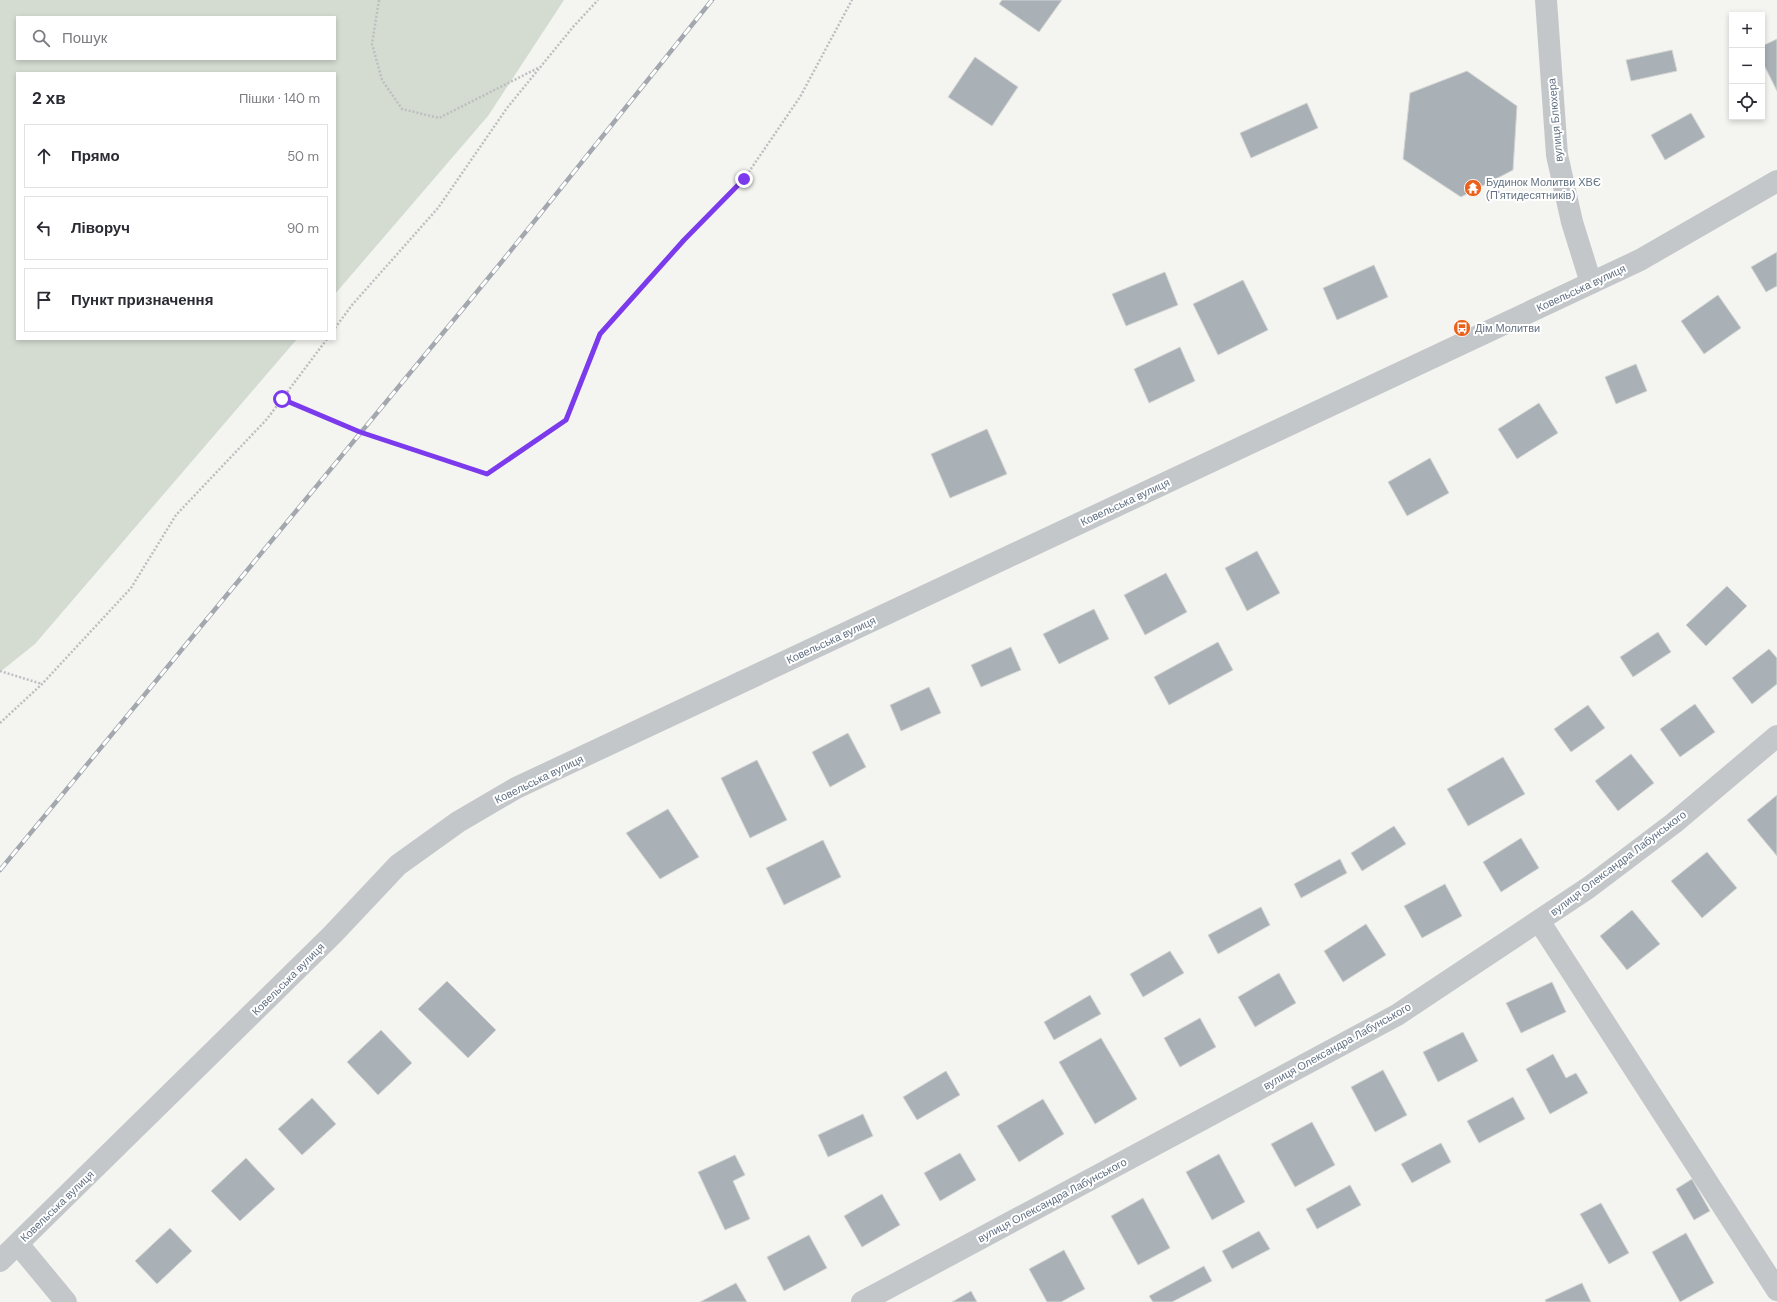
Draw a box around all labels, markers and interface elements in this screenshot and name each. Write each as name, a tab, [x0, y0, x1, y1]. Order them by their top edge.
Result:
map controls	[1729, 12, 1765, 120]
button: +	[1729, 12, 1765, 48]
search box	[16, 16, 336, 60]
icon: search	[30, 27, 52, 49]
text: Пошук	[62, 28, 107, 48]
button: −	[1729, 48, 1765, 84]
street label: вулиця Блюхера	[1544, 77, 1566, 162]
button: locate	[1729, 84, 1765, 120]
text: 2 хв	[32, 87, 66, 109]
text: Пішки · 140 m	[239, 90, 320, 107]
icon: ahead	[33, 145, 55, 167]
text: Прямо	[71, 146, 120, 166]
text: 50 m	[287, 148, 319, 165]
route end	[735, 170, 753, 188]
place label: Будинок Молитви ХВЄ (П'ятидесятників)	[1486, 175, 1601, 202]
temple icon: Будинок Молитви ХВЄ (П'ятидесятників)	[1463, 178, 1483, 198]
icon: left	[33, 217, 55, 239]
text: Ліворуч	[71, 218, 130, 238]
text: 90 m	[287, 220, 319, 237]
street label: Ковельська вулиця	[1534, 261, 1628, 315]
icon: arrive	[33, 289, 55, 311]
text: Пункт призначення	[71, 290, 213, 310]
bus stop icon: Дім Молитви	[1452, 318, 1472, 338]
place label: Дім Молитви	[1475, 321, 1540, 335]
route start	[273, 390, 291, 408]
street label: Ковельська вулиця	[1078, 475, 1172, 529]
street label: Ковельська вулиця	[784, 613, 878, 667]
street label: Ковельська вулиця	[492, 751, 586, 807]
street label: вулиця Олександра Лабунського	[1547, 807, 1689, 919]
street label: Ковельська вулиця	[249, 940, 327, 1018]
street label: вулиця Олександра Лабунського	[1261, 999, 1413, 1093]
street label: вулиця Олександра Лабунського	[975, 1155, 1129, 1245]
street label: Ковельська вулиця	[17, 1167, 97, 1245]

